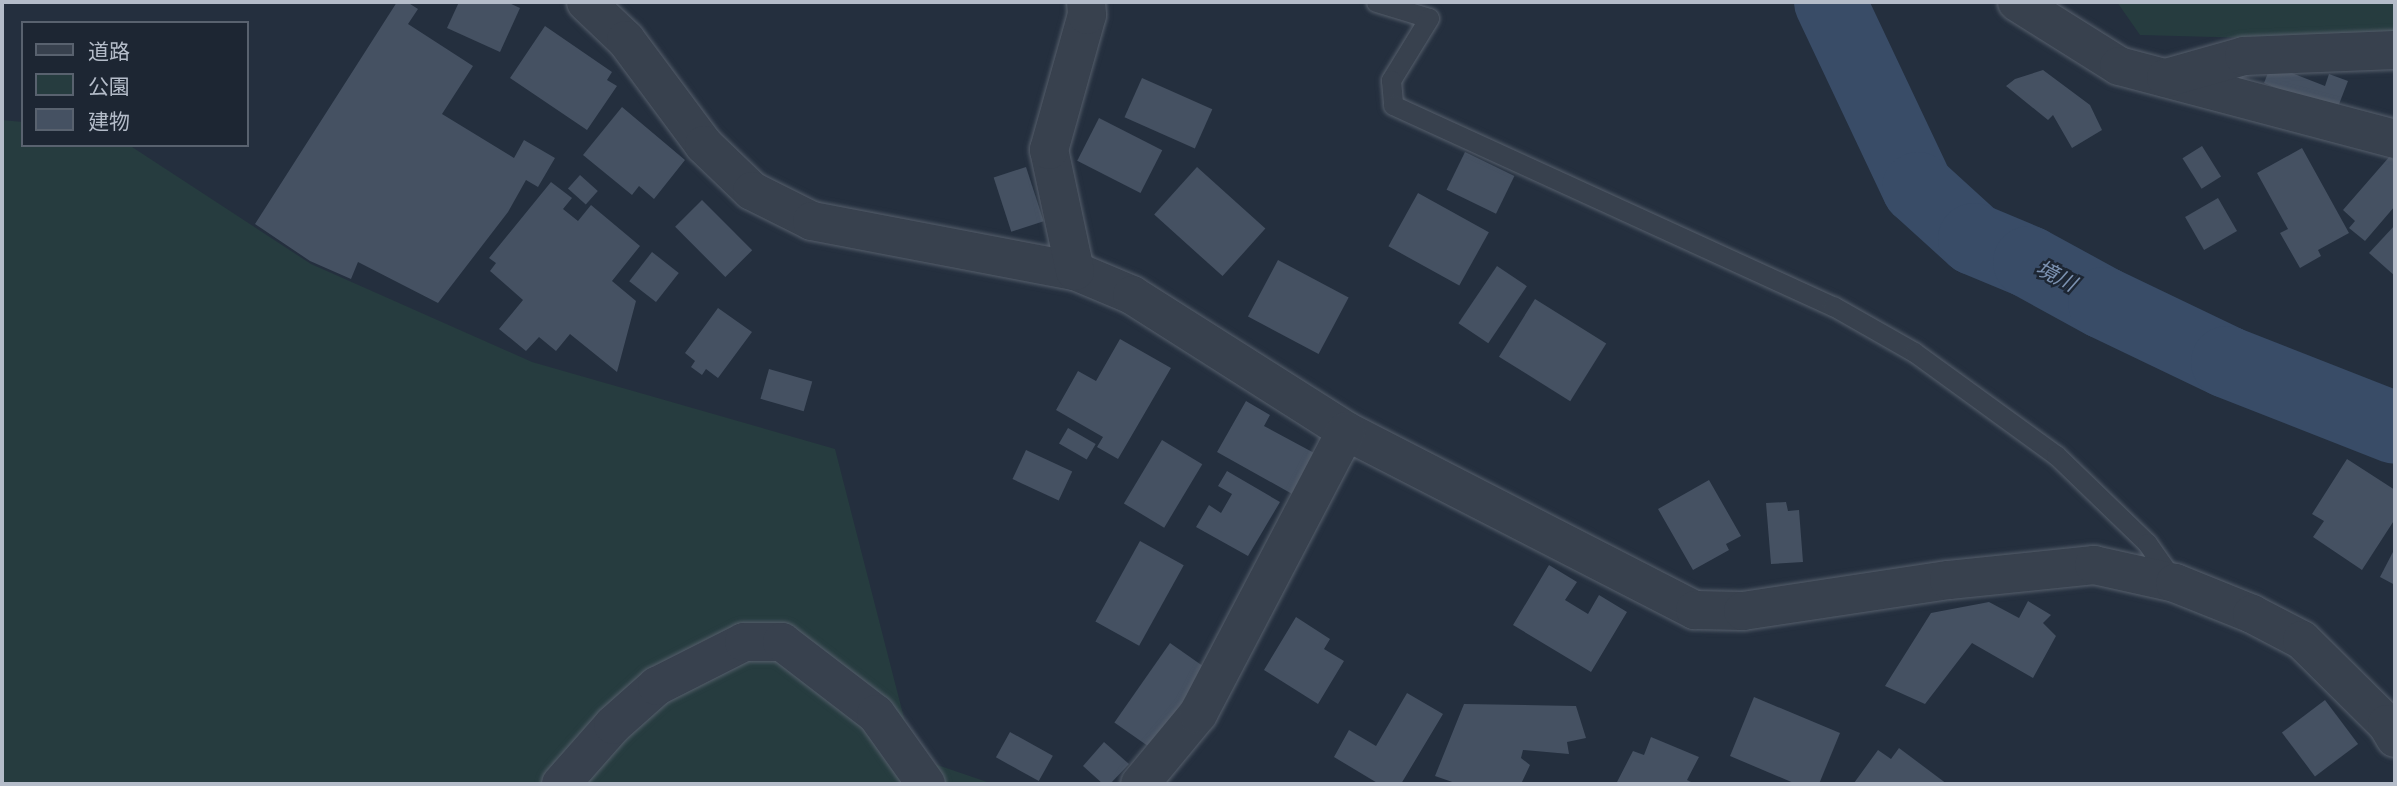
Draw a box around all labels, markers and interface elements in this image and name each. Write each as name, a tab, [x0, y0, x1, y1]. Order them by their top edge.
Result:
legend	[21, 21, 248, 147]
text: 道路	[88, 38, 130, 65]
text: 公園	[88, 73, 130, 100]
text: 建物	[88, 108, 130, 135]
water label: 境川	[2032, 255, 2080, 297]

